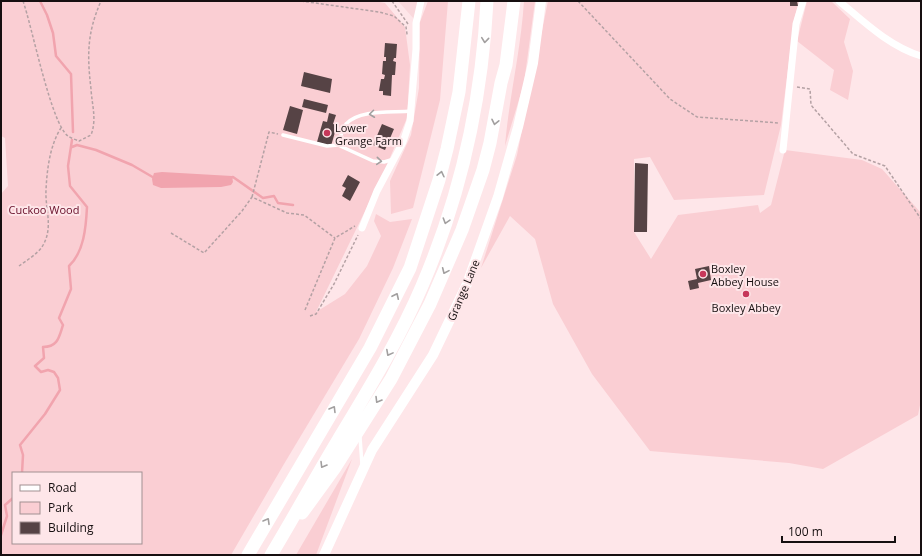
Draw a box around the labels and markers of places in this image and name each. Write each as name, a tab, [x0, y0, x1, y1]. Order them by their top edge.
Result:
place label: Lower Grange Farm	[335, 120, 402, 148]
marker: Lower Grange Farm	[322, 128, 332, 138]
place label: Boxley Abbey House	[711, 261, 779, 289]
marker: Boxley Abbey House	[698, 269, 708, 279]
marker: Boxley Abbey	[741, 289, 751, 299]
place label: Boxley Abbey	[712, 300, 781, 315]

